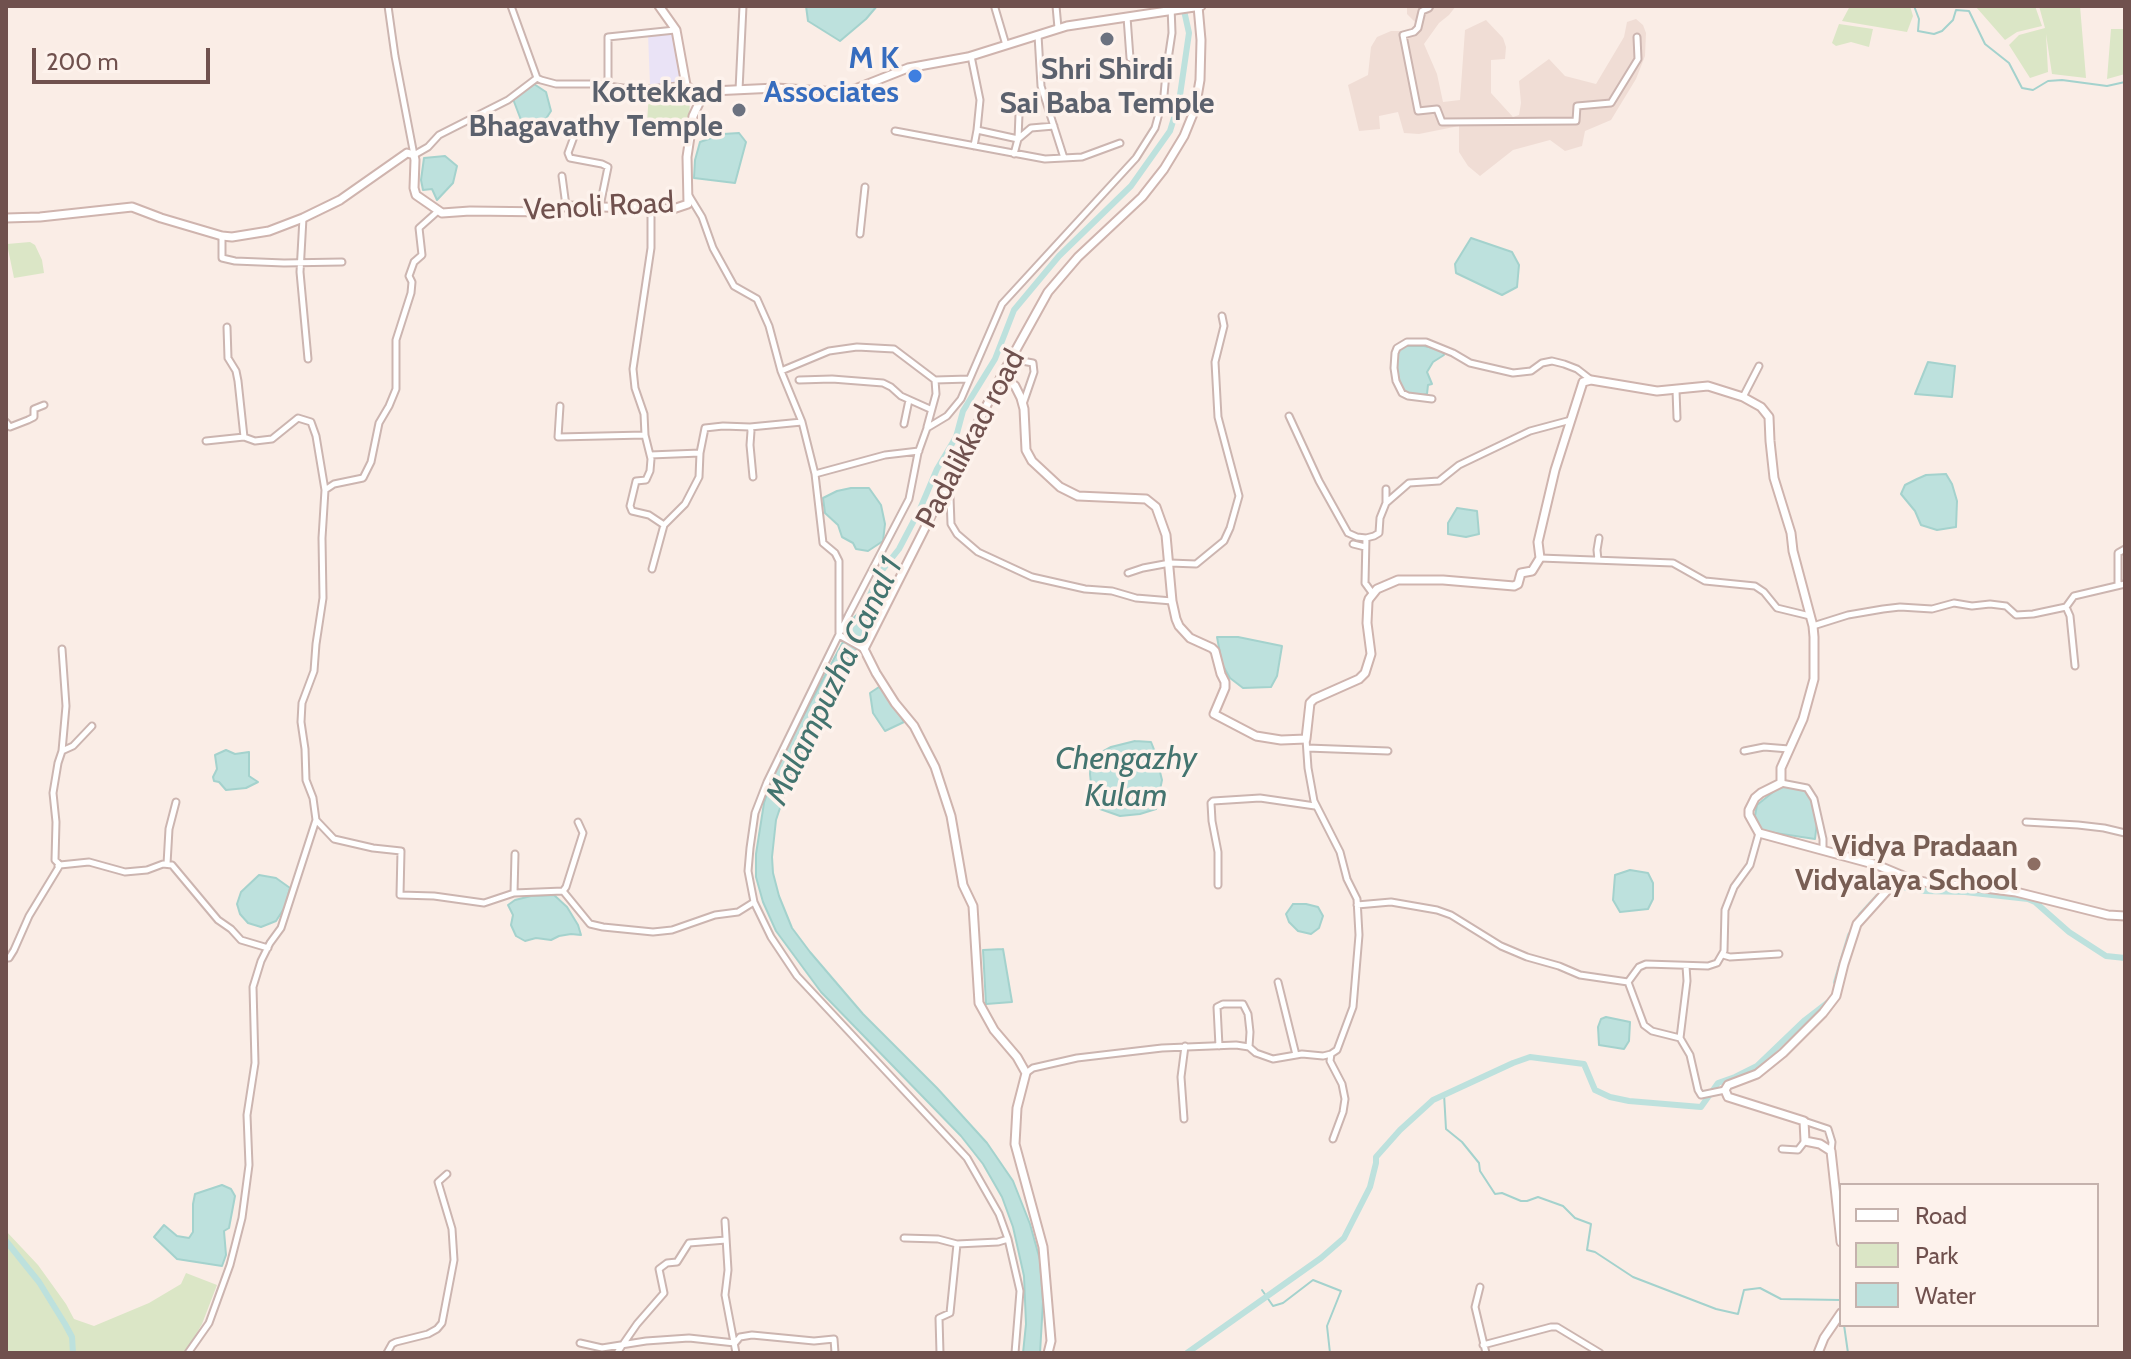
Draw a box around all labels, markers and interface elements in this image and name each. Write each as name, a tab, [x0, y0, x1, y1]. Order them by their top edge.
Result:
marker: Shri Shirdi Sai Baba Temple	[1098, 30, 1116, 48]
scale bar	[36, 32, 214, 82]
place label: M K Associates	[764, 41, 899, 112]
text: 200 m	[46, 47, 119, 76]
place label: Shri Shirdi Sai Baba Temple	[999, 52, 1215, 122]
marker: M K Associates	[906, 67, 924, 85]
place label: Kottekkad Bhagavathy Temple	[469, 75, 723, 146]
marker: Kottekkad Bhagavathy Temple	[730, 101, 748, 119]
street label: Venoli Road	[523, 185, 675, 229]
street label: Padalikkad road	[909, 344, 1033, 534]
water label: Malampuzha Canal 1	[758, 551, 912, 811]
water label: Chengazhy Kulam	[1055, 741, 1197, 816]
place label: Vidya Pradaan Vidyalaya School	[1795, 829, 2018, 900]
marker: Vidya Pradaan Vidyalaya School	[2025, 855, 2043, 873]
legend	[1839, 1183, 2099, 1327]
text: Road	[1915, 1201, 1967, 1230]
text: Park	[1915, 1241, 1958, 1270]
text: Water	[1915, 1281, 1976, 1310]

